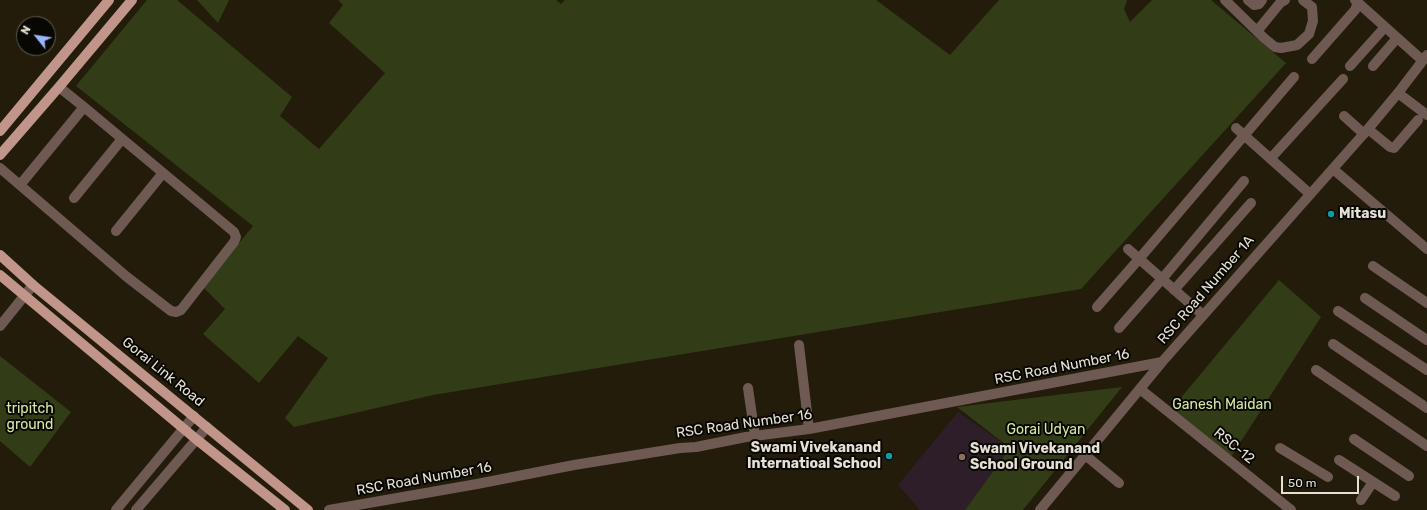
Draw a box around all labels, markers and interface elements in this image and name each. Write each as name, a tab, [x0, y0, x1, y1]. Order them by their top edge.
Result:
north arrow	[16, 16, 56, 56]
text: N	[18, 24, 34, 37]
place label: Mitasu	[1339, 206, 1386, 222]
marker: Mitasu	[1326, 209, 1336, 219]
street label: RSC Road Number 1A	[1154, 232, 1258, 348]
street label: Gorai Link Road	[119, 334, 207, 410]
street label: RSC Road Number 16	[993, 346, 1131, 388]
park label: Ganesh Maidan	[1172, 397, 1272, 413]
park label: tripitch ground	[6, 401, 54, 434]
street label: RSC Road Number 16	[675, 406, 813, 442]
park label: Gorai Udyan	[1006, 422, 1086, 438]
street label: RSC-12	[1210, 425, 1258, 467]
place label: Swami Vivekanand Internatioal School	[747, 440, 881, 472]
place label: Swami Vivekanand School Ground	[970, 441, 1100, 474]
marker: Swami Vivekanand Internatioal School	[884, 451, 894, 461]
marker: Swami Vivekanand School Ground	[957, 452, 967, 462]
street label: RSC Road Number 16	[355, 459, 493, 499]
scale bar	[1283, 468, 1361, 494]
text: 50 m	[1288, 476, 1316, 490]

